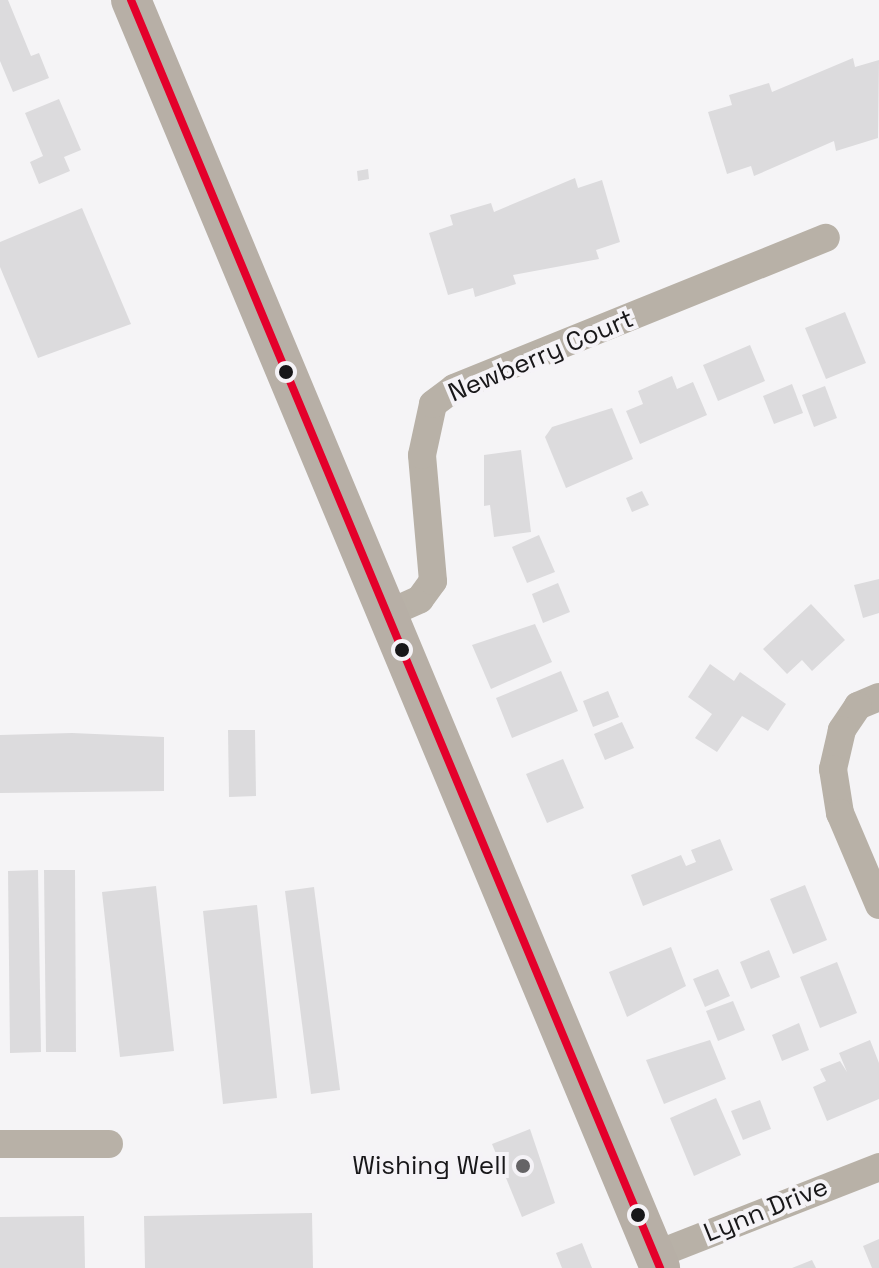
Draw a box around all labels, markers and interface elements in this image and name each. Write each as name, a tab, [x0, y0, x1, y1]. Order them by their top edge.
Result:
street label: Newberry Court	[444, 303, 638, 409]
unlabelled marker	[278, 364, 294, 380]
unlabelled marker	[394, 642, 410, 658]
place label: Wishing Well	[352, 1150, 507, 1182]
marker: Wishing Well	[514, 1157, 532, 1175]
street label: Lynn Drive	[699, 1171, 833, 1249]
unlabelled marker	[630, 1207, 646, 1223]

